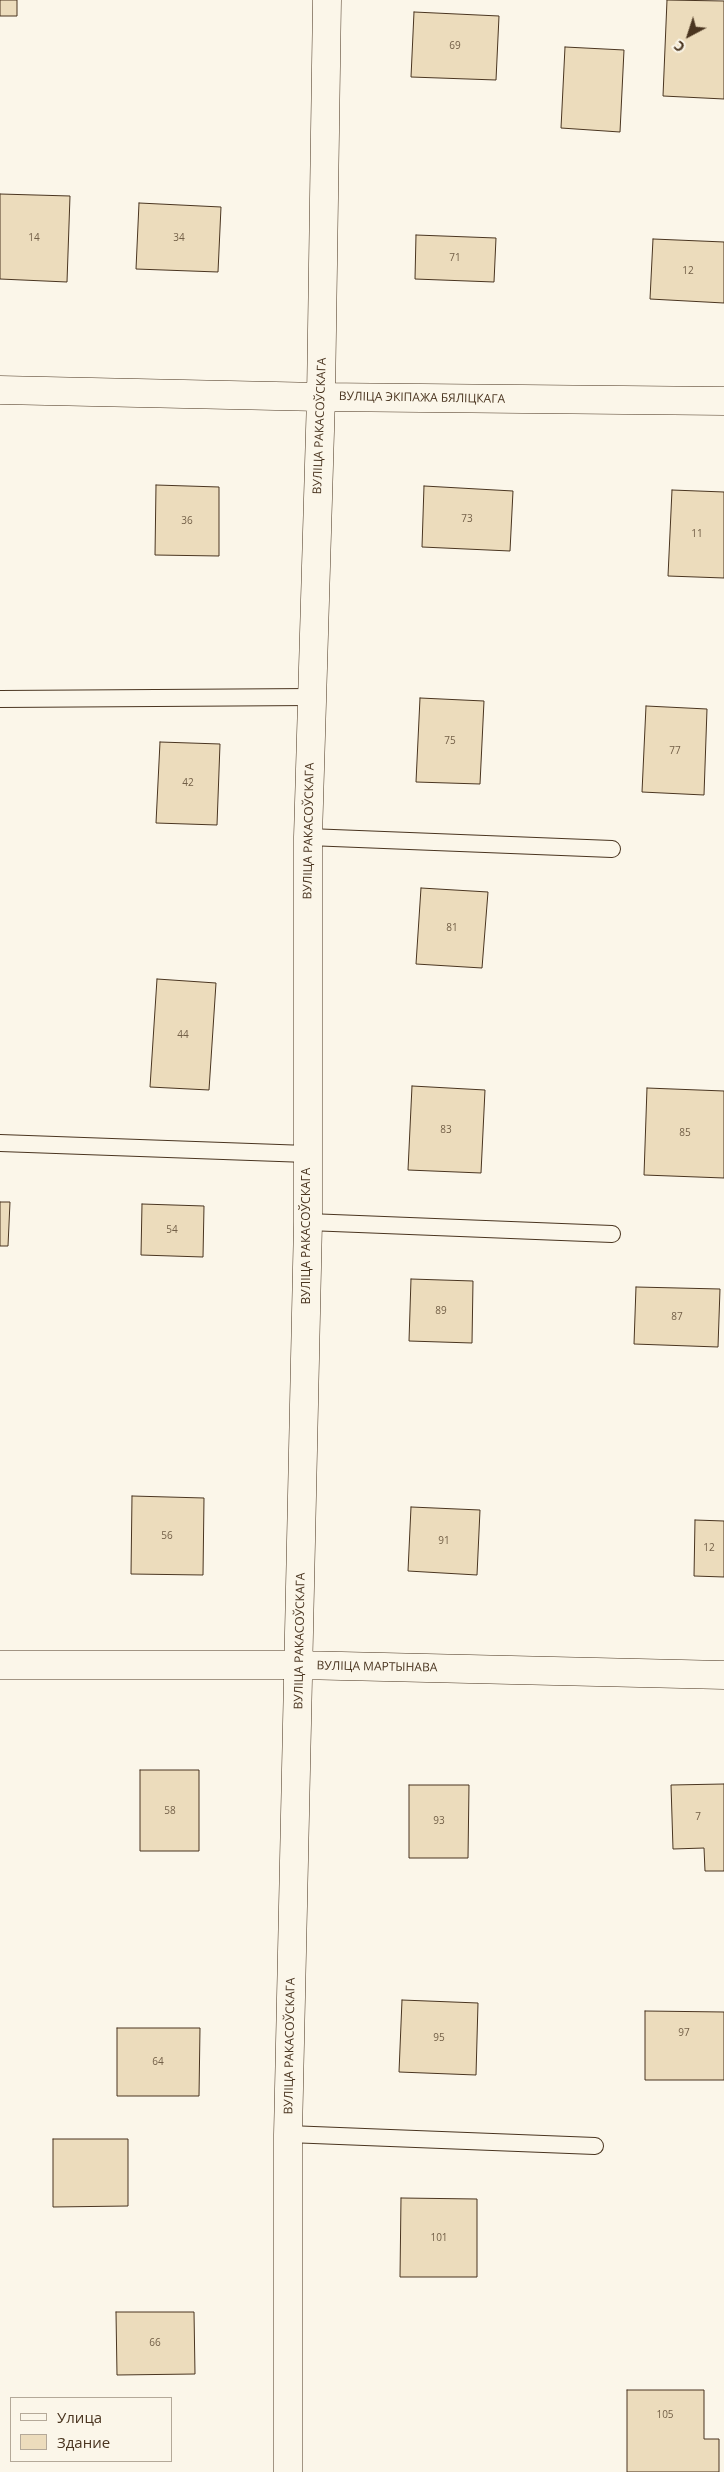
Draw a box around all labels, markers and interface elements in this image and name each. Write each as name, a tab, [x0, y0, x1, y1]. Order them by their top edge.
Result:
north arrow	[664, 10, 714, 60]
text: С	[670, 37, 689, 57]
house number: 69	[449, 40, 461, 52]
house number: 14	[28, 232, 40, 244]
house number: 34	[173, 232, 185, 244]
house number: 71	[449, 252, 461, 264]
house number: 12	[682, 265, 694, 277]
street label: ВУЛІЦА РАКАСОЎСКАГА	[310, 357, 330, 495]
street label: ВУЛІЦА ЭКІПАЖА БЯЛІЦКАГА	[339, 389, 505, 407]
house number: 73	[461, 513, 473, 525]
house number: 36	[181, 515, 193, 527]
house number: 11	[691, 528, 703, 540]
house number: 75	[444, 735, 456, 747]
house number: 77	[669, 745, 681, 757]
street label: ВУЛІЦА РАКАСОЎСКАГА	[301, 762, 317, 900]
house number: 42	[182, 777, 194, 789]
house number: 81	[446, 922, 458, 934]
house number: 44	[177, 1029, 189, 1041]
house number: 83	[440, 1124, 452, 1136]
house number: 85	[679, 1127, 691, 1139]
street label: ВУЛІЦА РАКАСОЎСКАГА	[300, 1168, 314, 1304]
house number: 54	[166, 1224, 178, 1236]
house number: 89	[435, 1305, 447, 1317]
house number: 87	[671, 1311, 683, 1323]
house number: 56	[161, 1530, 173, 1542]
house number: 91	[438, 1535, 450, 1547]
house number: 12	[703, 1542, 715, 1554]
street label: ВУЛІЦА РАКАСОЎСКАГА	[292, 1572, 308, 1710]
street label: ВУЛІЦА МАРТЫНАВА	[317, 1659, 437, 1675]
house number: 58	[164, 1805, 176, 1817]
house number: 7	[695, 1811, 701, 1823]
house number: 93	[433, 1815, 445, 1827]
street label: ВУЛІЦА РАКАСОЎСКАГА	[282, 1977, 298, 2115]
house number: 97	[678, 2027, 690, 2039]
house number: 95	[433, 2032, 445, 2044]
house number: 64	[152, 2056, 164, 2068]
house number: 101	[430, 2232, 448, 2244]
house number: 66	[149, 2337, 161, 2349]
legend	[10, 2397, 172, 2462]
text: Улица	[57, 2407, 102, 2427]
house number: 105	[656, 2409, 674, 2421]
text: Здание	[57, 2432, 110, 2452]

